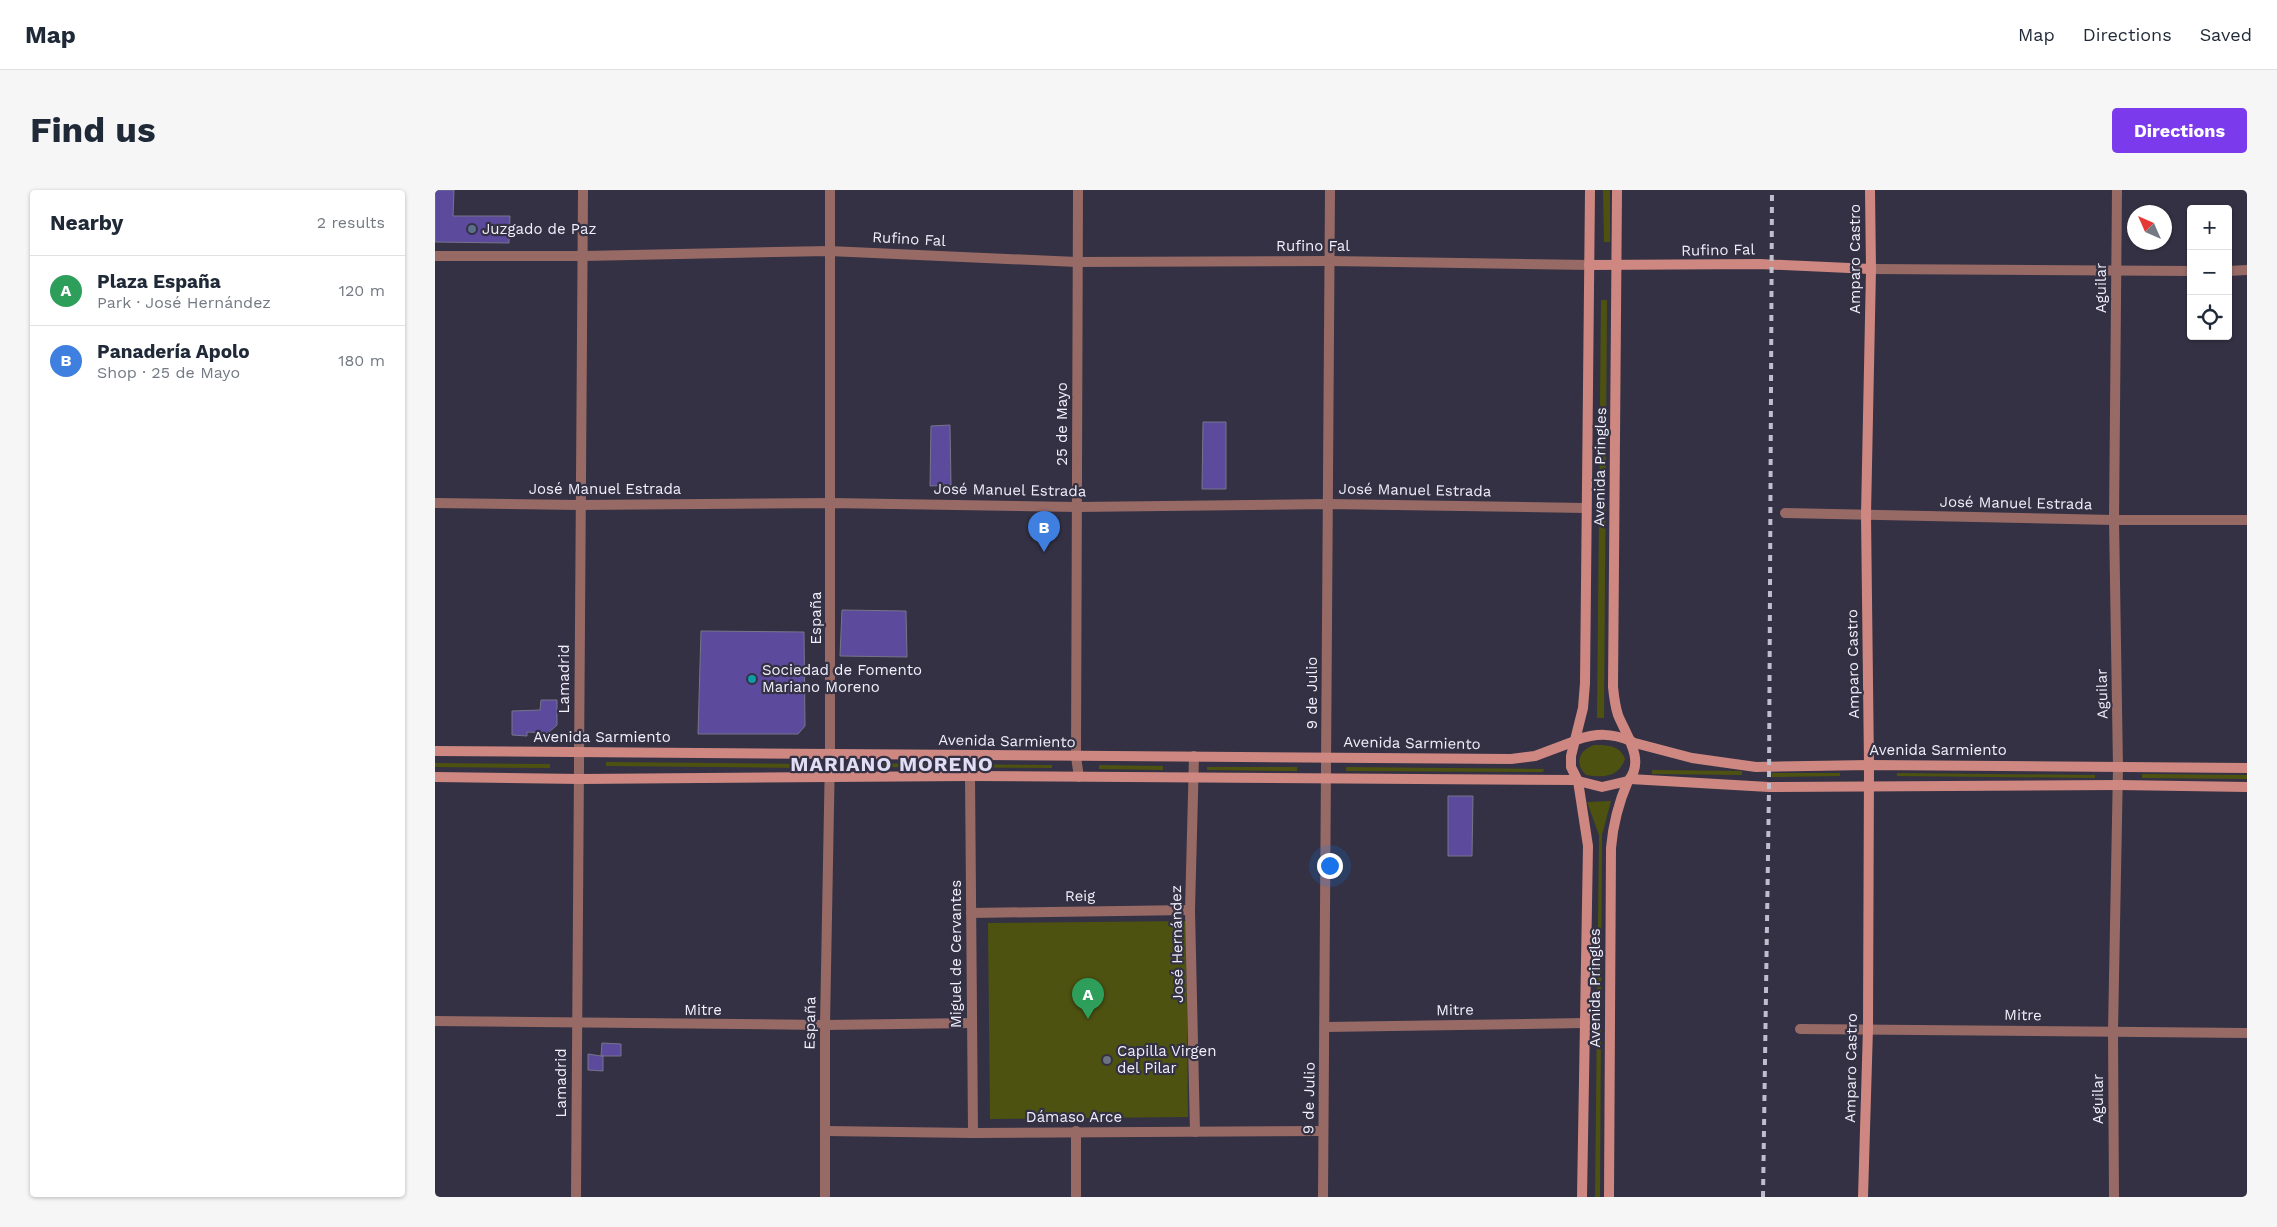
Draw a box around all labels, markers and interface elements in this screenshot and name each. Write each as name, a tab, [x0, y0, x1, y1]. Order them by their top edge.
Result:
text: Map	[25, 21, 76, 49]
text: Map	[2018, 24, 2055, 45]
text: Directions	[2083, 24, 2172, 45]
text: Saved	[2200, 24, 2252, 45]
button: Directions	[2112, 108, 2247, 153]
text: Find us	[30, 109, 156, 151]
street label: Amparo Castro	[1846, 204, 1864, 314]
north arrow	[2127, 205, 2172, 250]
map controls	[2187, 205, 2232, 340]
button: +	[2187, 205, 2232, 250]
text: Nearby	[50, 210, 123, 235]
text: 2 results	[317, 213, 385, 232]
place label: Juzgado de Paz	[482, 220, 596, 238]
marker: Juzgado de Paz	[466, 223, 478, 235]
street label: Rufino Fal	[872, 228, 947, 250]
street label: Rufino Fal	[1276, 237, 1350, 255]
street label: Rufino Fal	[1681, 240, 1755, 260]
button: −	[2187, 250, 2232, 295]
street label: Aguilar	[2092, 263, 2110, 313]
text: Plaza España	[97, 270, 221, 293]
text: A	[61, 281, 71, 300]
text: 120 m	[339, 281, 385, 300]
text: Park · José Hernández	[97, 293, 271, 312]
button: locate	[2187, 295, 2232, 340]
text: Panadería Apolo	[97, 340, 250, 363]
text: B	[61, 351, 71, 370]
text: 180 m	[338, 351, 385, 370]
text: Shop · 25 de Mayo	[97, 363, 240, 382]
street label: 25 de Mayo	[1053, 382, 1071, 466]
street label: Avenida Pringles	[1590, 407, 1610, 527]
street label: José Manuel Estrada	[529, 480, 682, 498]
street label: José Manuel Estrada	[934, 480, 1087, 500]
street label: José Manuel Estrada	[1339, 480, 1492, 500]
street label: José Manuel Estrada	[1940, 493, 2093, 513]
pin: B	[1028, 511, 1060, 552]
street label: España	[807, 591, 825, 645]
street label: Amparo Castro	[1843, 609, 1863, 719]
street label: Lamadrid	[555, 644, 573, 714]
street label: 9 de Julio	[1303, 657, 1321, 729]
place label: Sociedad de Fomento Mariano Moreno	[762, 661, 922, 696]
street label: Aguilar	[2093, 669, 2111, 719]
marker: Sociedad de Fomento Mariano Moreno	[746, 673, 758, 685]
street label: Avenida Sarmiento	[533, 728, 671, 746]
street label: Avenida Sarmiento	[938, 731, 1076, 751]
street label: Avenida Sarmiento	[1343, 733, 1481, 753]
street label: Avenida Sarmiento	[1869, 741, 2007, 759]
district label: MARIANO MORENO	[790, 752, 994, 776]
your location	[1317, 853, 1343, 879]
street label: Miguel de Cervantes	[947, 880, 965, 1028]
street label: José Hernández	[1167, 885, 1187, 1003]
street label: Reig	[1065, 887, 1095, 905]
street label: Avenida Pringles	[1586, 928, 1604, 1048]
pin: A	[1072, 978, 1104, 1019]
street label: España	[801, 996, 819, 1050]
street label: Mitre	[684, 1001, 722, 1019]
street label: Mitre	[1436, 1001, 1474, 1019]
street label: Mitre	[2004, 1006, 2042, 1024]
street label: Amparo Castro	[1841, 1013, 1861, 1123]
place label: Capilla Virgen del Pilar	[1117, 1042, 1216, 1077]
street label: Lamadrid	[552, 1048, 570, 1118]
marker: Capilla Virgen del Pilar	[1101, 1054, 1113, 1066]
street label: 9 de Julio	[1299, 1062, 1319, 1134]
street label: Aguilar	[2089, 1074, 2107, 1124]
street label: Dámaso Arce	[1026, 1108, 1122, 1126]

